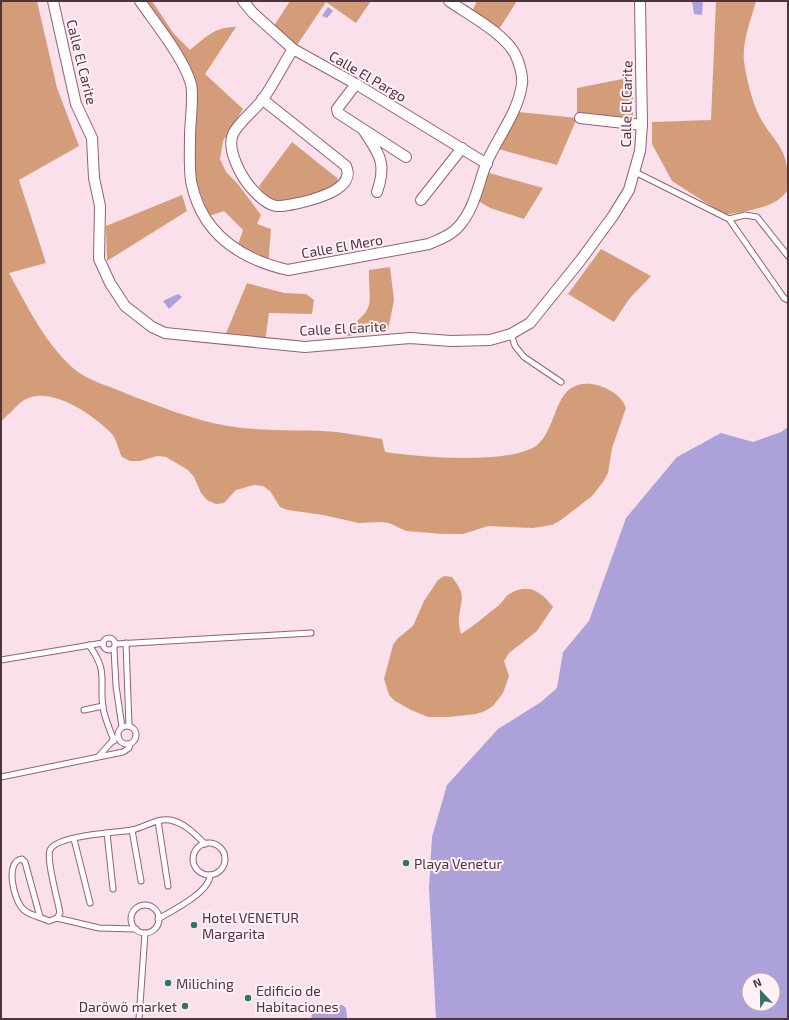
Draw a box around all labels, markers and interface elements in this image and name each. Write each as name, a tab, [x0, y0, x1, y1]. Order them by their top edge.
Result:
street label: Calle El Carite	[63, 18, 101, 106]
street label: Calle El Pargo	[326, 47, 410, 105]
street label: Calle El Carite	[617, 60, 635, 148]
street label: Calle El Mero	[300, 230, 384, 262]
street label: Calle El Carite	[299, 317, 387, 339]
place label: Playa Venetur	[414, 855, 502, 872]
marker: Playa Venetur	[401, 858, 411, 868]
place label: Hotel VENETUR Margarita	[202, 909, 299, 942]
marker: Hotel VENETUR Margarita	[189, 920, 199, 930]
north arrow	[741, 972, 781, 1012]
place label: Miliching	[176, 975, 234, 992]
text: N	[751, 975, 763, 990]
marker: Miliching	[163, 978, 173, 988]
place label: Edificio de Habitaciones	[256, 982, 339, 1015]
marker: Edificio de Habitaciones	[243, 993, 253, 1003]
place label: Daröwö market	[79, 998, 177, 1015]
marker: Daröwö market	[180, 1001, 190, 1011]

